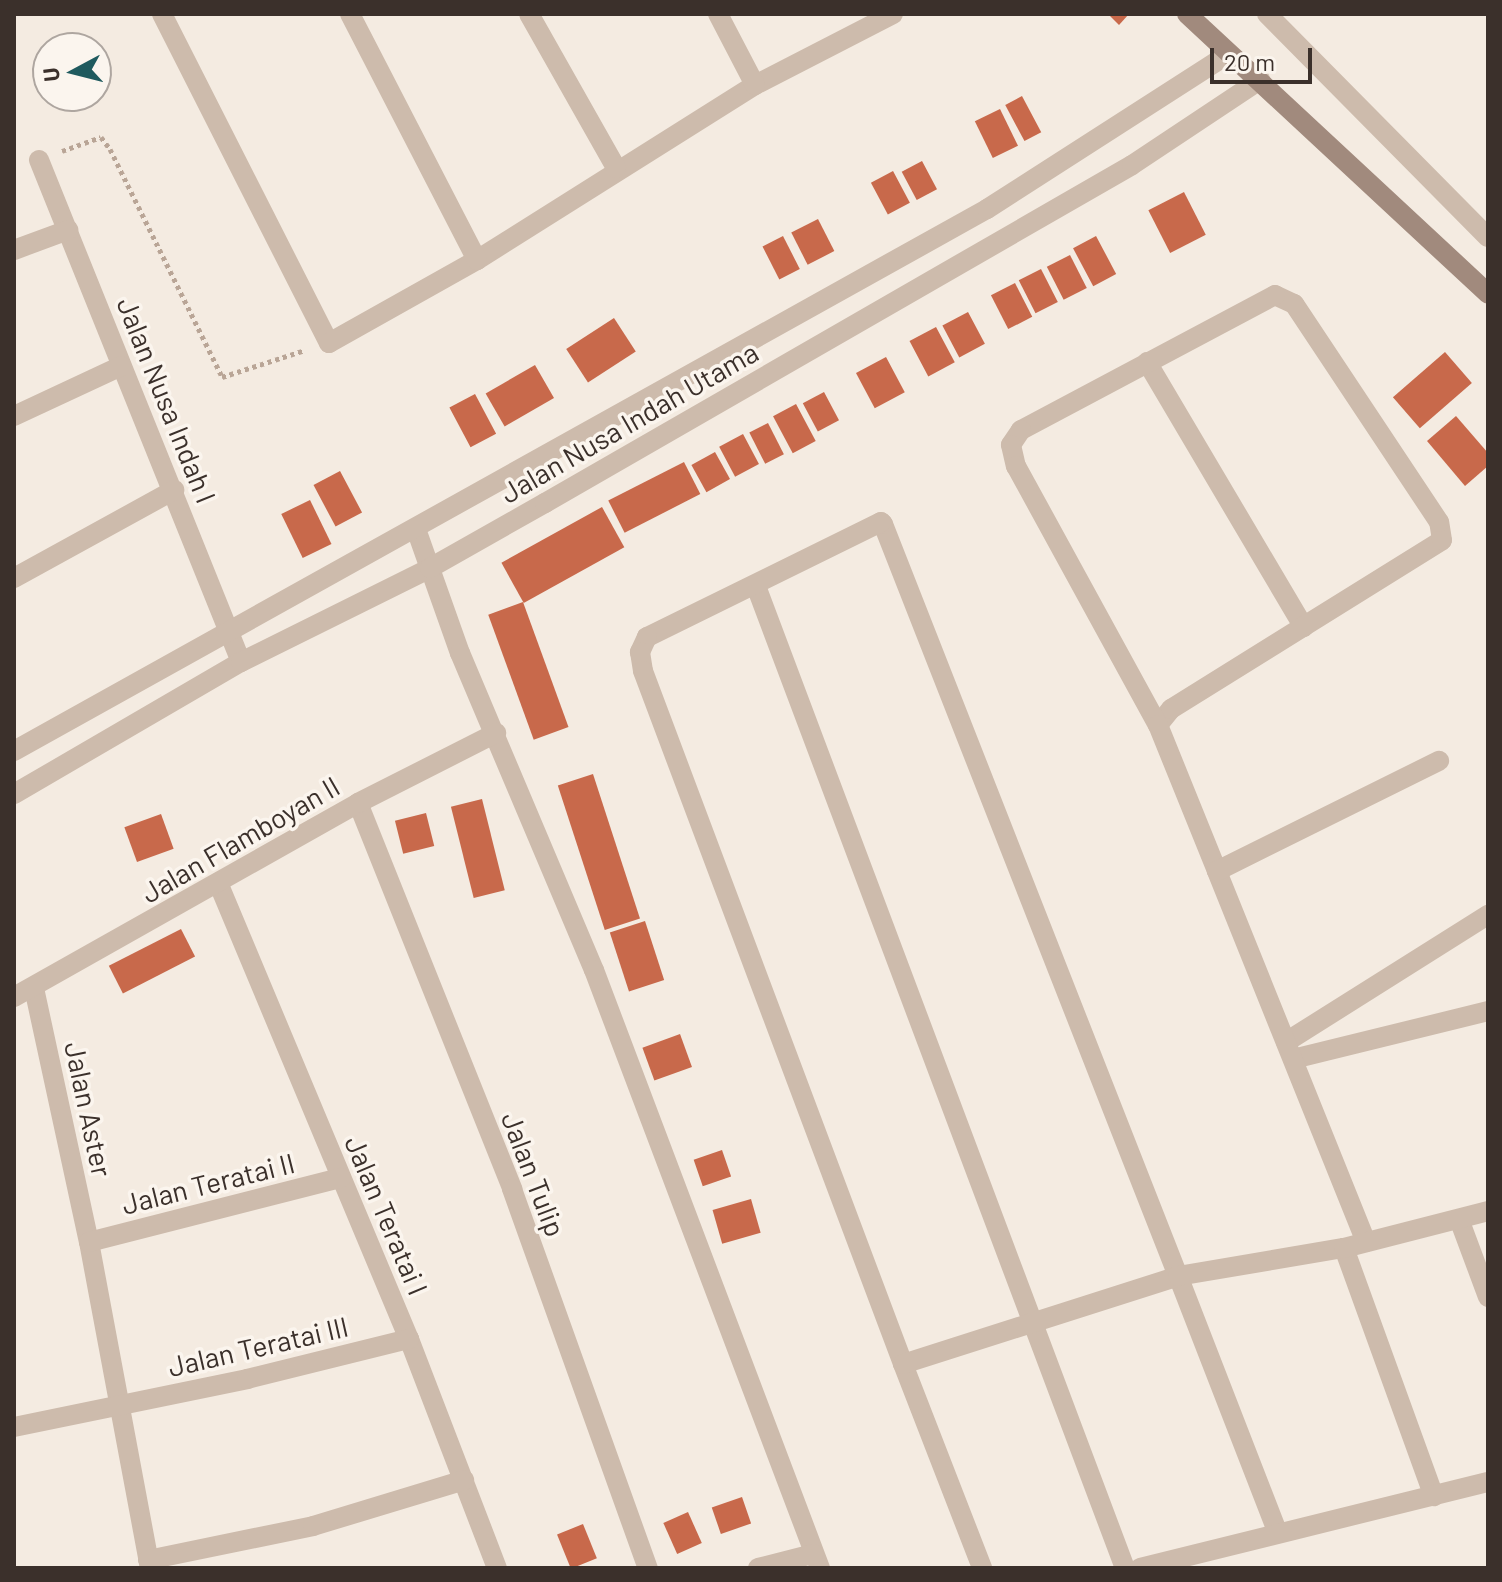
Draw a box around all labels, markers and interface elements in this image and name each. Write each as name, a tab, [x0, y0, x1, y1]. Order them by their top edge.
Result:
north arrow	[32, 32, 112, 112]
scale bar	[1214, 32, 1316, 82]
text: 20 m	[1224, 47, 1275, 76]
text: U	[36, 66, 64, 83]
street label: Jalan Nusa Indah I	[110, 292, 224, 508]
street label: Jalan Nusa Indah Utama	[494, 335, 764, 509]
street label: Jalan Flamboyan II	[135, 769, 345, 909]
street label: Jalan Aster	[58, 1038, 120, 1180]
street label: Jalan Tulip	[495, 1107, 573, 1241]
street label: Jalan Teratai I	[338, 1130, 436, 1300]
street label: Jalan Teratai II	[118, 1145, 298, 1221]
street label: Jalan Teratai III	[165, 1309, 351, 1383]

